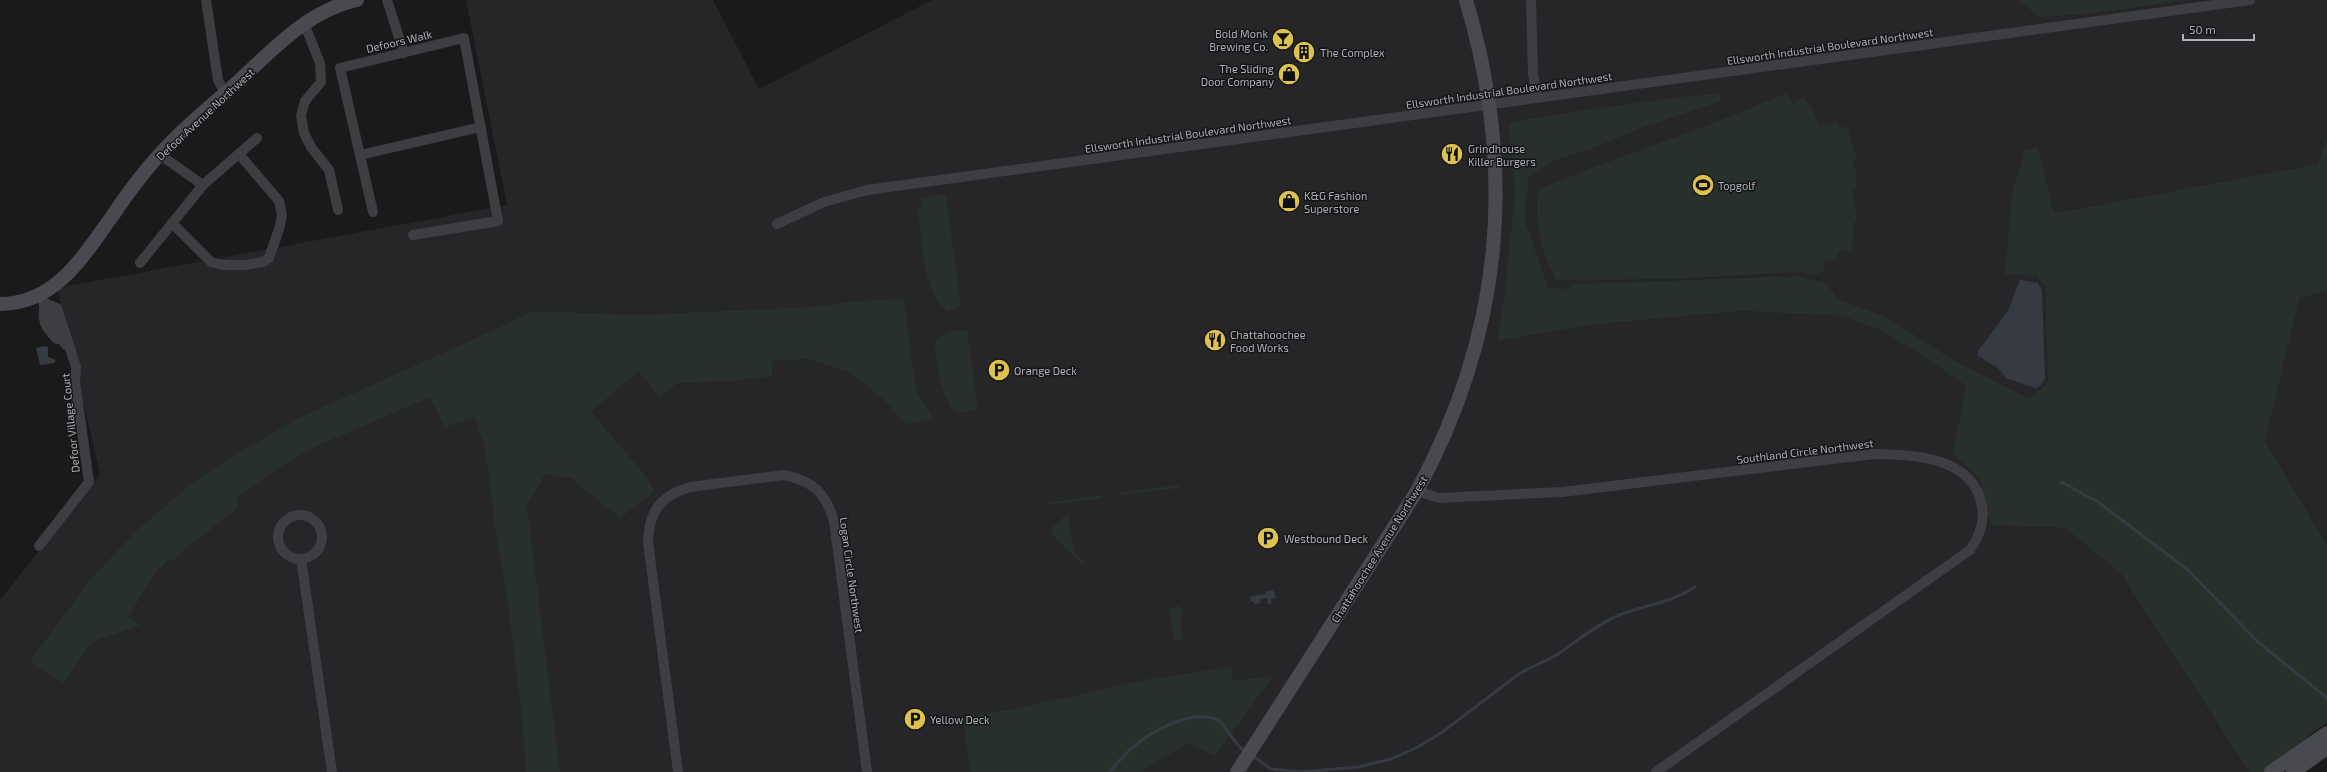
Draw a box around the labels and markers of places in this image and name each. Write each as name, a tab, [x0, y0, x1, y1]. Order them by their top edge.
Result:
bar icon: Bold Monk Brewing Co.	[1270, 26, 1296, 52]
place label: Bold Monk Brewing Co.	[1209, 27, 1268, 53]
building icon: The Complex	[1291, 39, 1317, 65]
place label: The Complex	[1320, 46, 1385, 59]
shop icon: The Sliding Door Company	[1276, 61, 1302, 87]
place label: The Sliding Door Company	[1201, 62, 1274, 88]
restaurant icon: Grindhouse Killer Burgers	[1439, 141, 1465, 167]
place label: Grindhouse Killer Burgers	[1468, 142, 1536, 168]
sports icon: Topgolf	[1690, 172, 1716, 198]
place label: Topgolf	[1718, 179, 1756, 192]
shop icon: K&G Fashion Superstore	[1276, 188, 1302, 214]
place label: K&G Fashion Superstore	[1304, 189, 1367, 215]
restaurant icon: Chattahoochee Food Works	[1202, 327, 1228, 353]
place label: Chattahoochee Food Works	[1230, 328, 1306, 354]
parking icon: Orange Deck	[986, 357, 1012, 383]
place label: Orange Deck	[1014, 364, 1077, 377]
parking icon: Westbound Deck	[1255, 525, 1281, 551]
place label: Westbound Deck	[1284, 532, 1368, 545]
parking icon: Yellow Deck	[902, 706, 928, 732]
place label: Yellow Deck	[930, 713, 990, 726]

